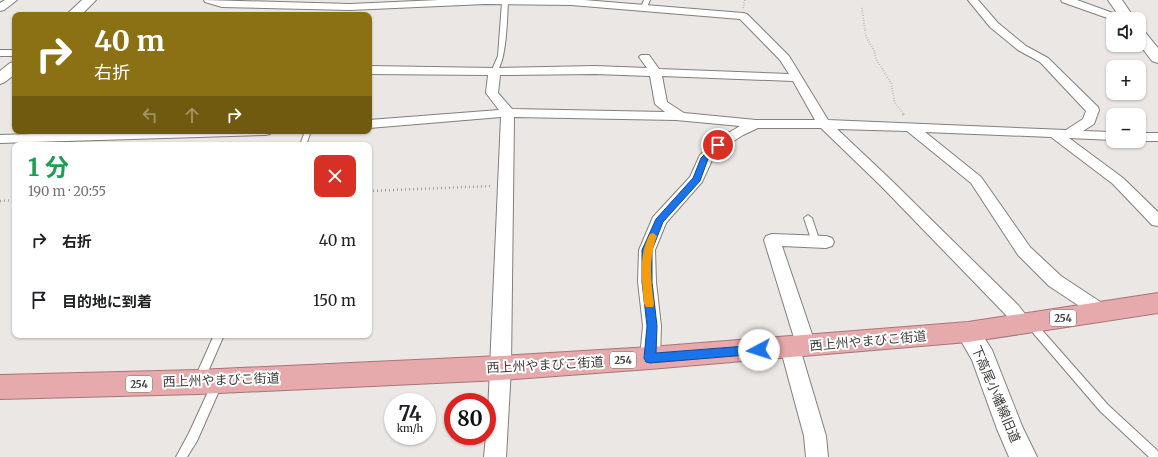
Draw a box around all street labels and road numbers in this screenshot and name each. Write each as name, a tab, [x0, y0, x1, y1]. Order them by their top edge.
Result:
road number: 254	[1050, 310, 1076, 326]
street label: 西上州やまびこ街道	[809, 327, 927, 355]
street label: 下高尾小幡線旧道	[968, 343, 1024, 445]
road number: 254	[610, 352, 636, 368]
street label: 西上州やまびこ街道	[486, 353, 604, 377]
street label: 西上州やまびこ街道	[162, 369, 280, 391]
road number: 254	[126, 376, 152, 392]

